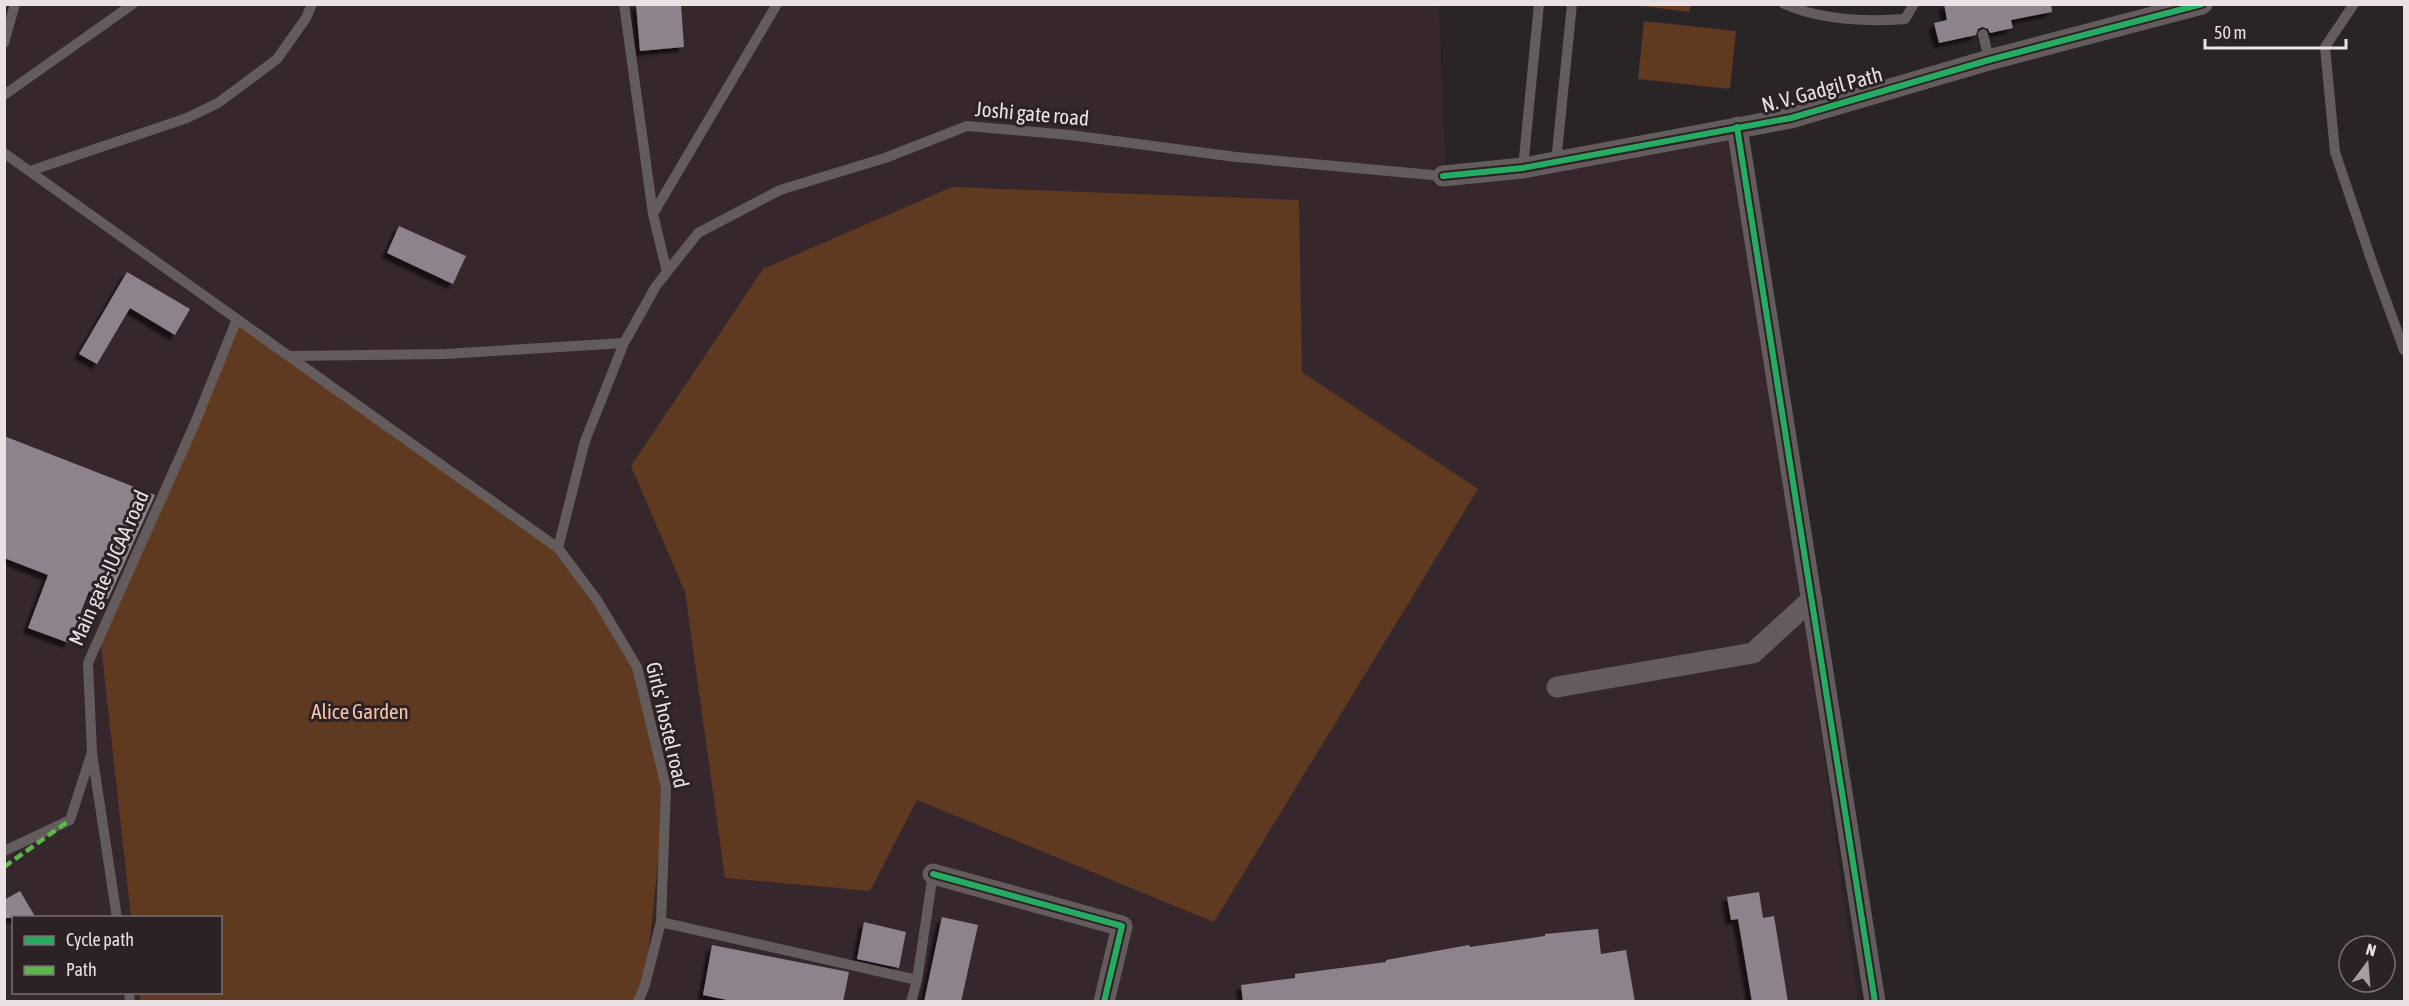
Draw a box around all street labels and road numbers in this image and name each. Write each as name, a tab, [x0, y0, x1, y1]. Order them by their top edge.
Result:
street label: N. V. Gadgil Path	[1759, 61, 1885, 117]
street label: Joshi gate road	[974, 96, 1090, 130]
street label: Main gate-IUCAA road	[63, 486, 153, 649]
street label: Girls' hostel road	[642, 659, 694, 790]

